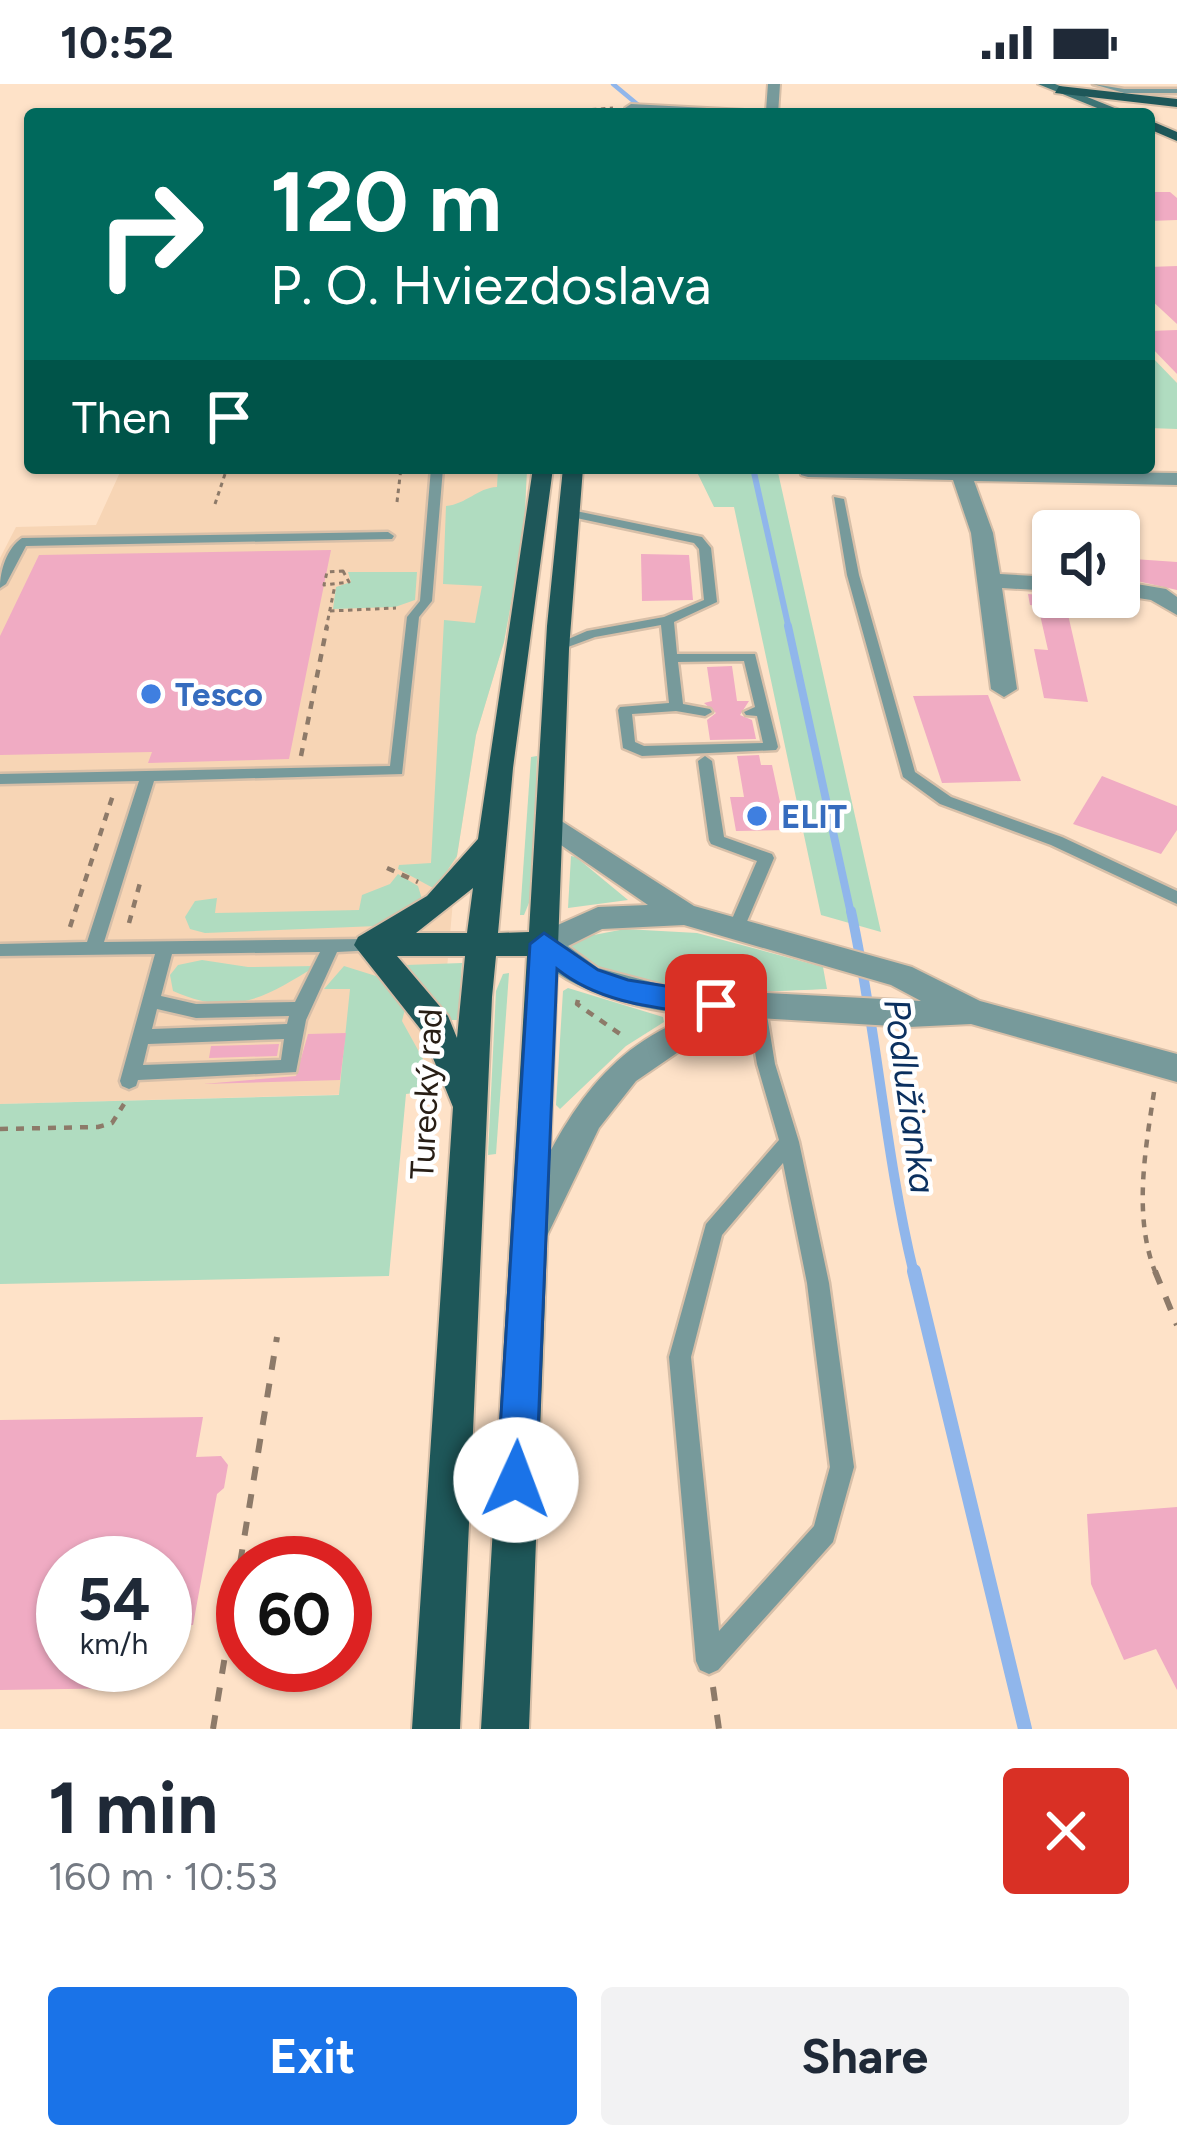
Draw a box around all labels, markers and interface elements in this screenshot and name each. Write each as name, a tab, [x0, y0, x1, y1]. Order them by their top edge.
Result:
text: 10:52	[60, 15, 174, 69]
text: 120 m	[270, 151, 502, 252]
icon: right	[72, 156, 228, 312]
text: P. O. Hviezdoslava	[270, 253, 712, 318]
icon: arrive	[196, 384, 262, 450]
text: Then	[72, 390, 172, 444]
map controls	[1032, 510, 1140, 618]
button: sound	[1032, 510, 1140, 618]
place label: Tesco	[175, 675, 263, 714]
marker: Tesco	[138, 681, 164, 707]
place label: ELIT	[781, 797, 847, 836]
marker: ELIT	[744, 803, 770, 829]
pin	[665, 954, 767, 1056]
icon: arrive	[683, 972, 749, 1038]
water label: Podlužianka	[875, 996, 945, 1196]
street label: Turecký rad	[402, 1008, 450, 1180]
position arrow	[453, 1417, 579, 1543]
speed limit sign: 60	[216, 1536, 372, 1692]
text: 54	[78, 1563, 150, 1635]
text: km/h	[80, 1625, 148, 1662]
text: 1 min	[48, 1765, 218, 1851]
button: close	[1003, 1768, 1129, 1894]
text: 160 m · 10:53	[48, 1853, 278, 1900]
button: Exit	[48, 1987, 577, 2125]
button: Share	[601, 1987, 1129, 2125]

